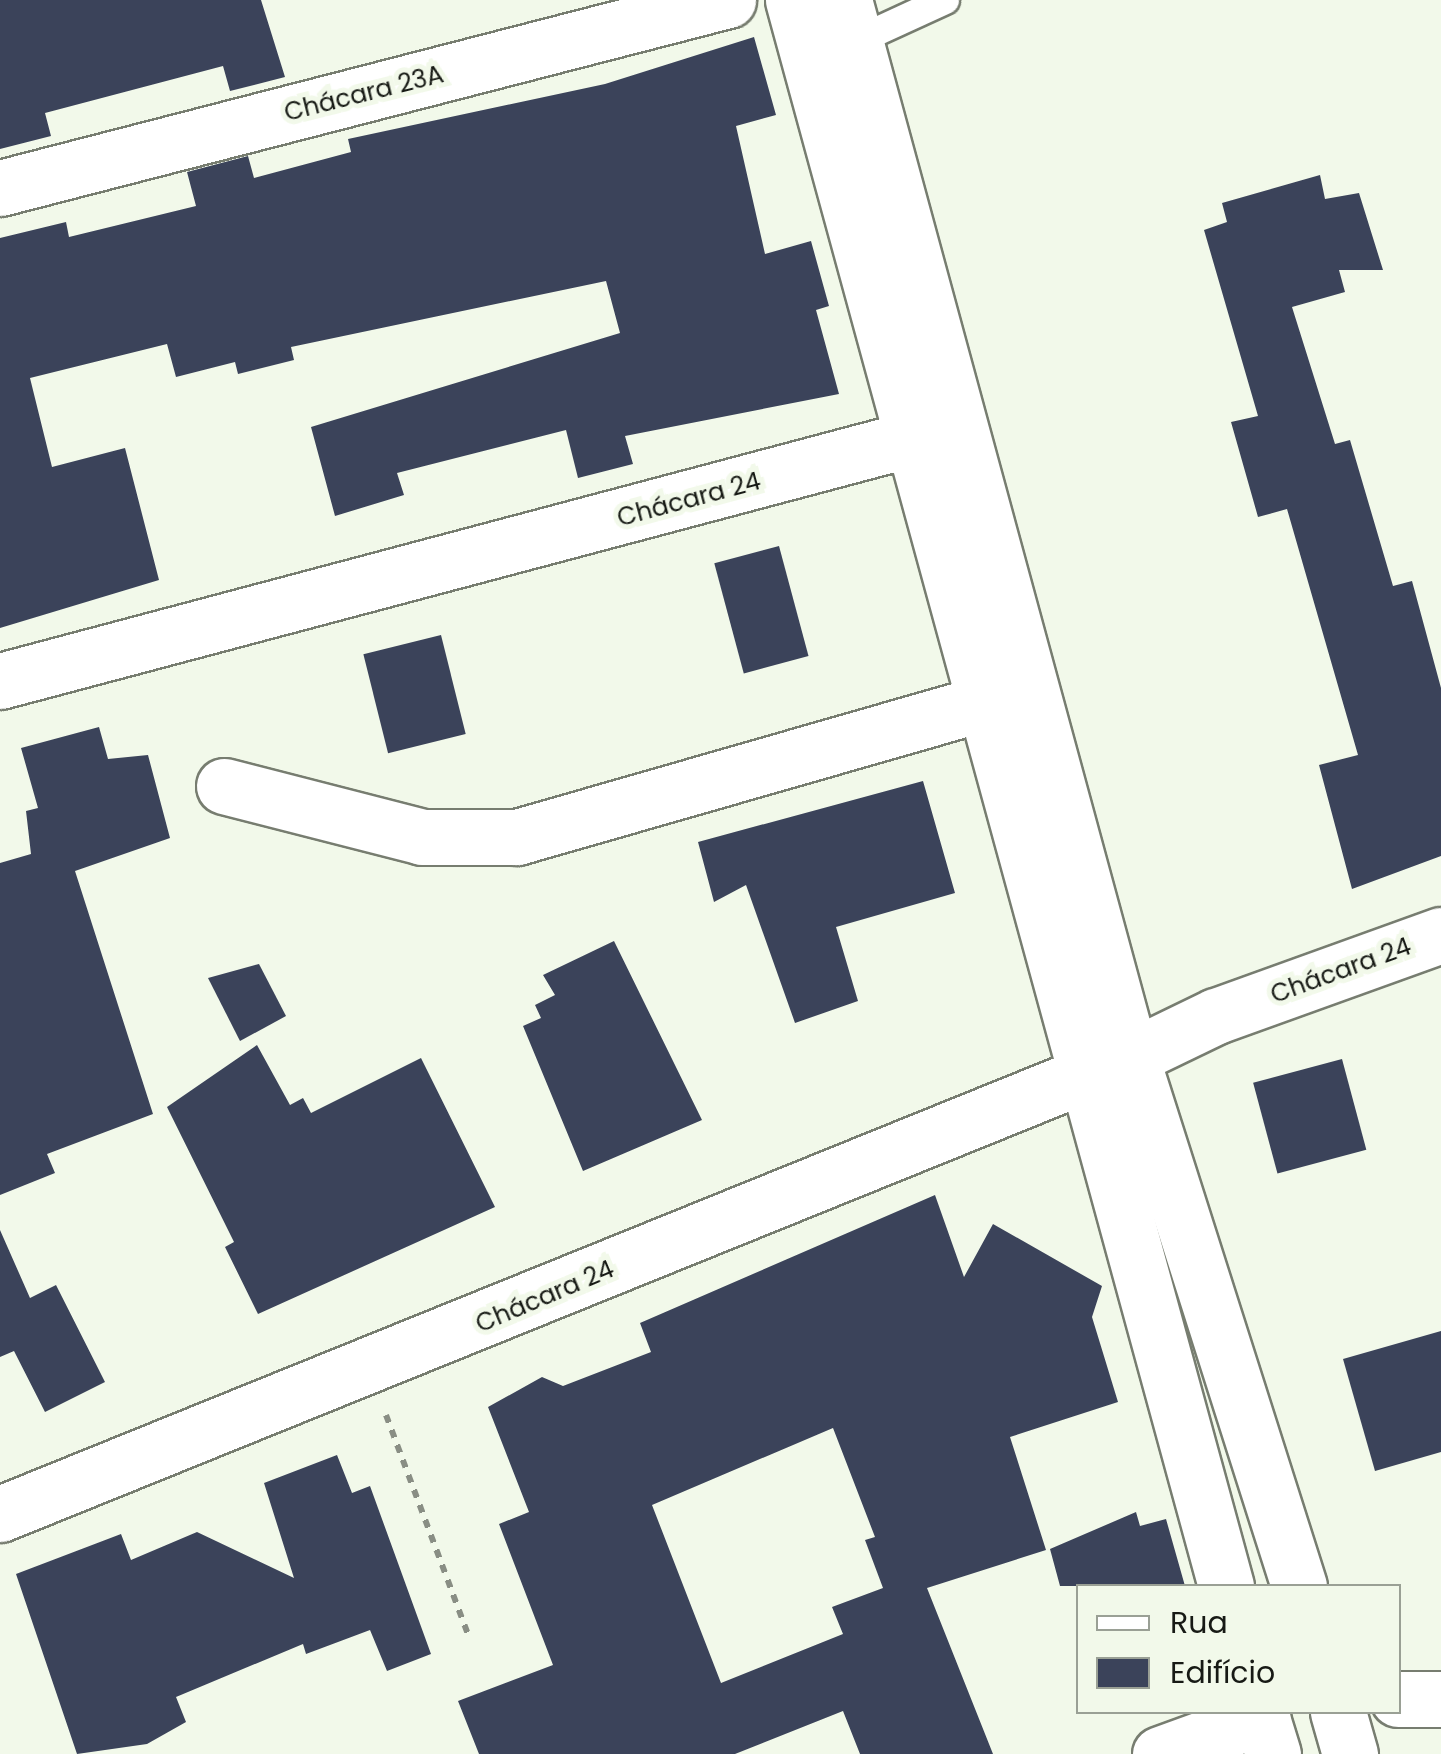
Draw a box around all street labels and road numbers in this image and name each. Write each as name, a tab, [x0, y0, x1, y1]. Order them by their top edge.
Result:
street label: Chácara 23A	[281, 60, 447, 128]
street label: Chácara 24	[614, 466, 764, 534]
street label: Chácara 24	[1267, 932, 1415, 1010]
street label: Chácara 24	[471, 1254, 619, 1340]

